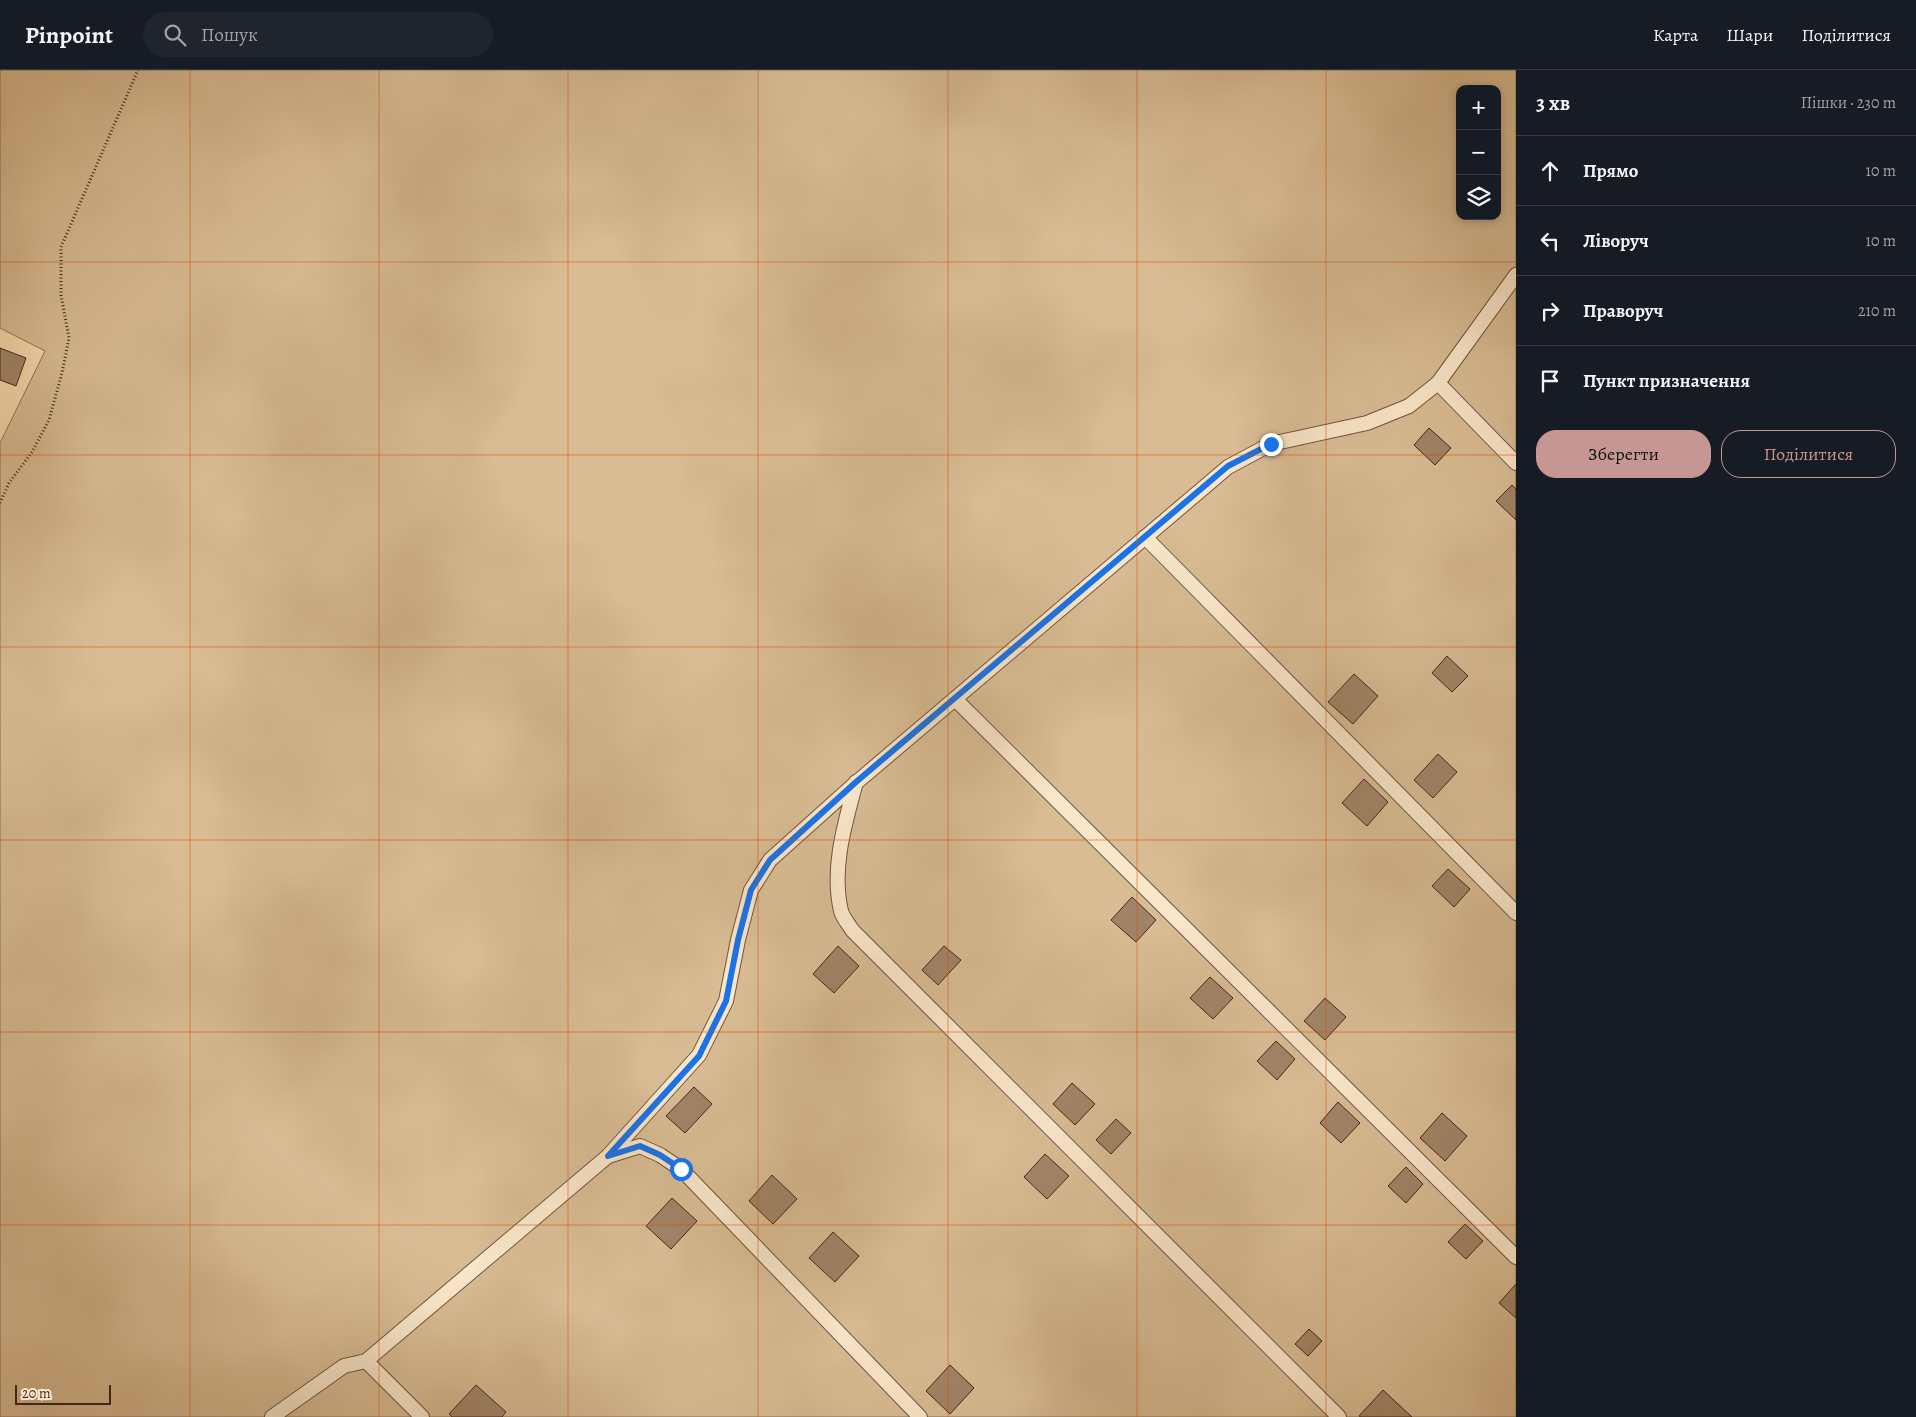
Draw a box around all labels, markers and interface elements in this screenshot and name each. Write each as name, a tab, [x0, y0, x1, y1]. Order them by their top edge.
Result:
search box	[143, 12, 493, 57]
text: Pinpoint	[25, 19, 113, 51]
icon: search	[161, 21, 189, 49]
text: Пошук	[201, 22, 258, 48]
text: Карта	[1653, 23, 1698, 47]
text: Шари	[1726, 23, 1773, 47]
text: Поділитися	[1801, 23, 1891, 47]
map controls	[1456, 85, 1501, 220]
button: +	[1456, 85, 1501, 130]
text: 3 хв	[1536, 89, 1570, 117]
text: Пішки · 230 m	[1801, 92, 1896, 114]
button: −	[1456, 130, 1501, 175]
icon: ahead	[1536, 157, 1564, 185]
text: Прямо	[1583, 158, 1638, 184]
text: 10 m	[1866, 160, 1896, 182]
button: layers	[1456, 175, 1501, 220]
icon: left	[1536, 227, 1564, 255]
text: Ліворуч	[1583, 228, 1649, 254]
text: 10 m	[1866, 230, 1896, 252]
icon: right	[1536, 297, 1564, 325]
text: Праворуч	[1583, 298, 1663, 324]
text: 210 m	[1858, 300, 1896, 322]
icon: arrive	[1536, 367, 1564, 395]
text: Пункт призначення	[1583, 368, 1750, 394]
button: Зберегти	[1536, 430, 1711, 478]
button: Поділитися	[1721, 430, 1896, 478]
route end	[1260, 433, 1283, 456]
route start	[670, 1158, 693, 1181]
scale bar	[15, 1382, 111, 1405]
text: 20 m	[22, 1384, 51, 1403]

